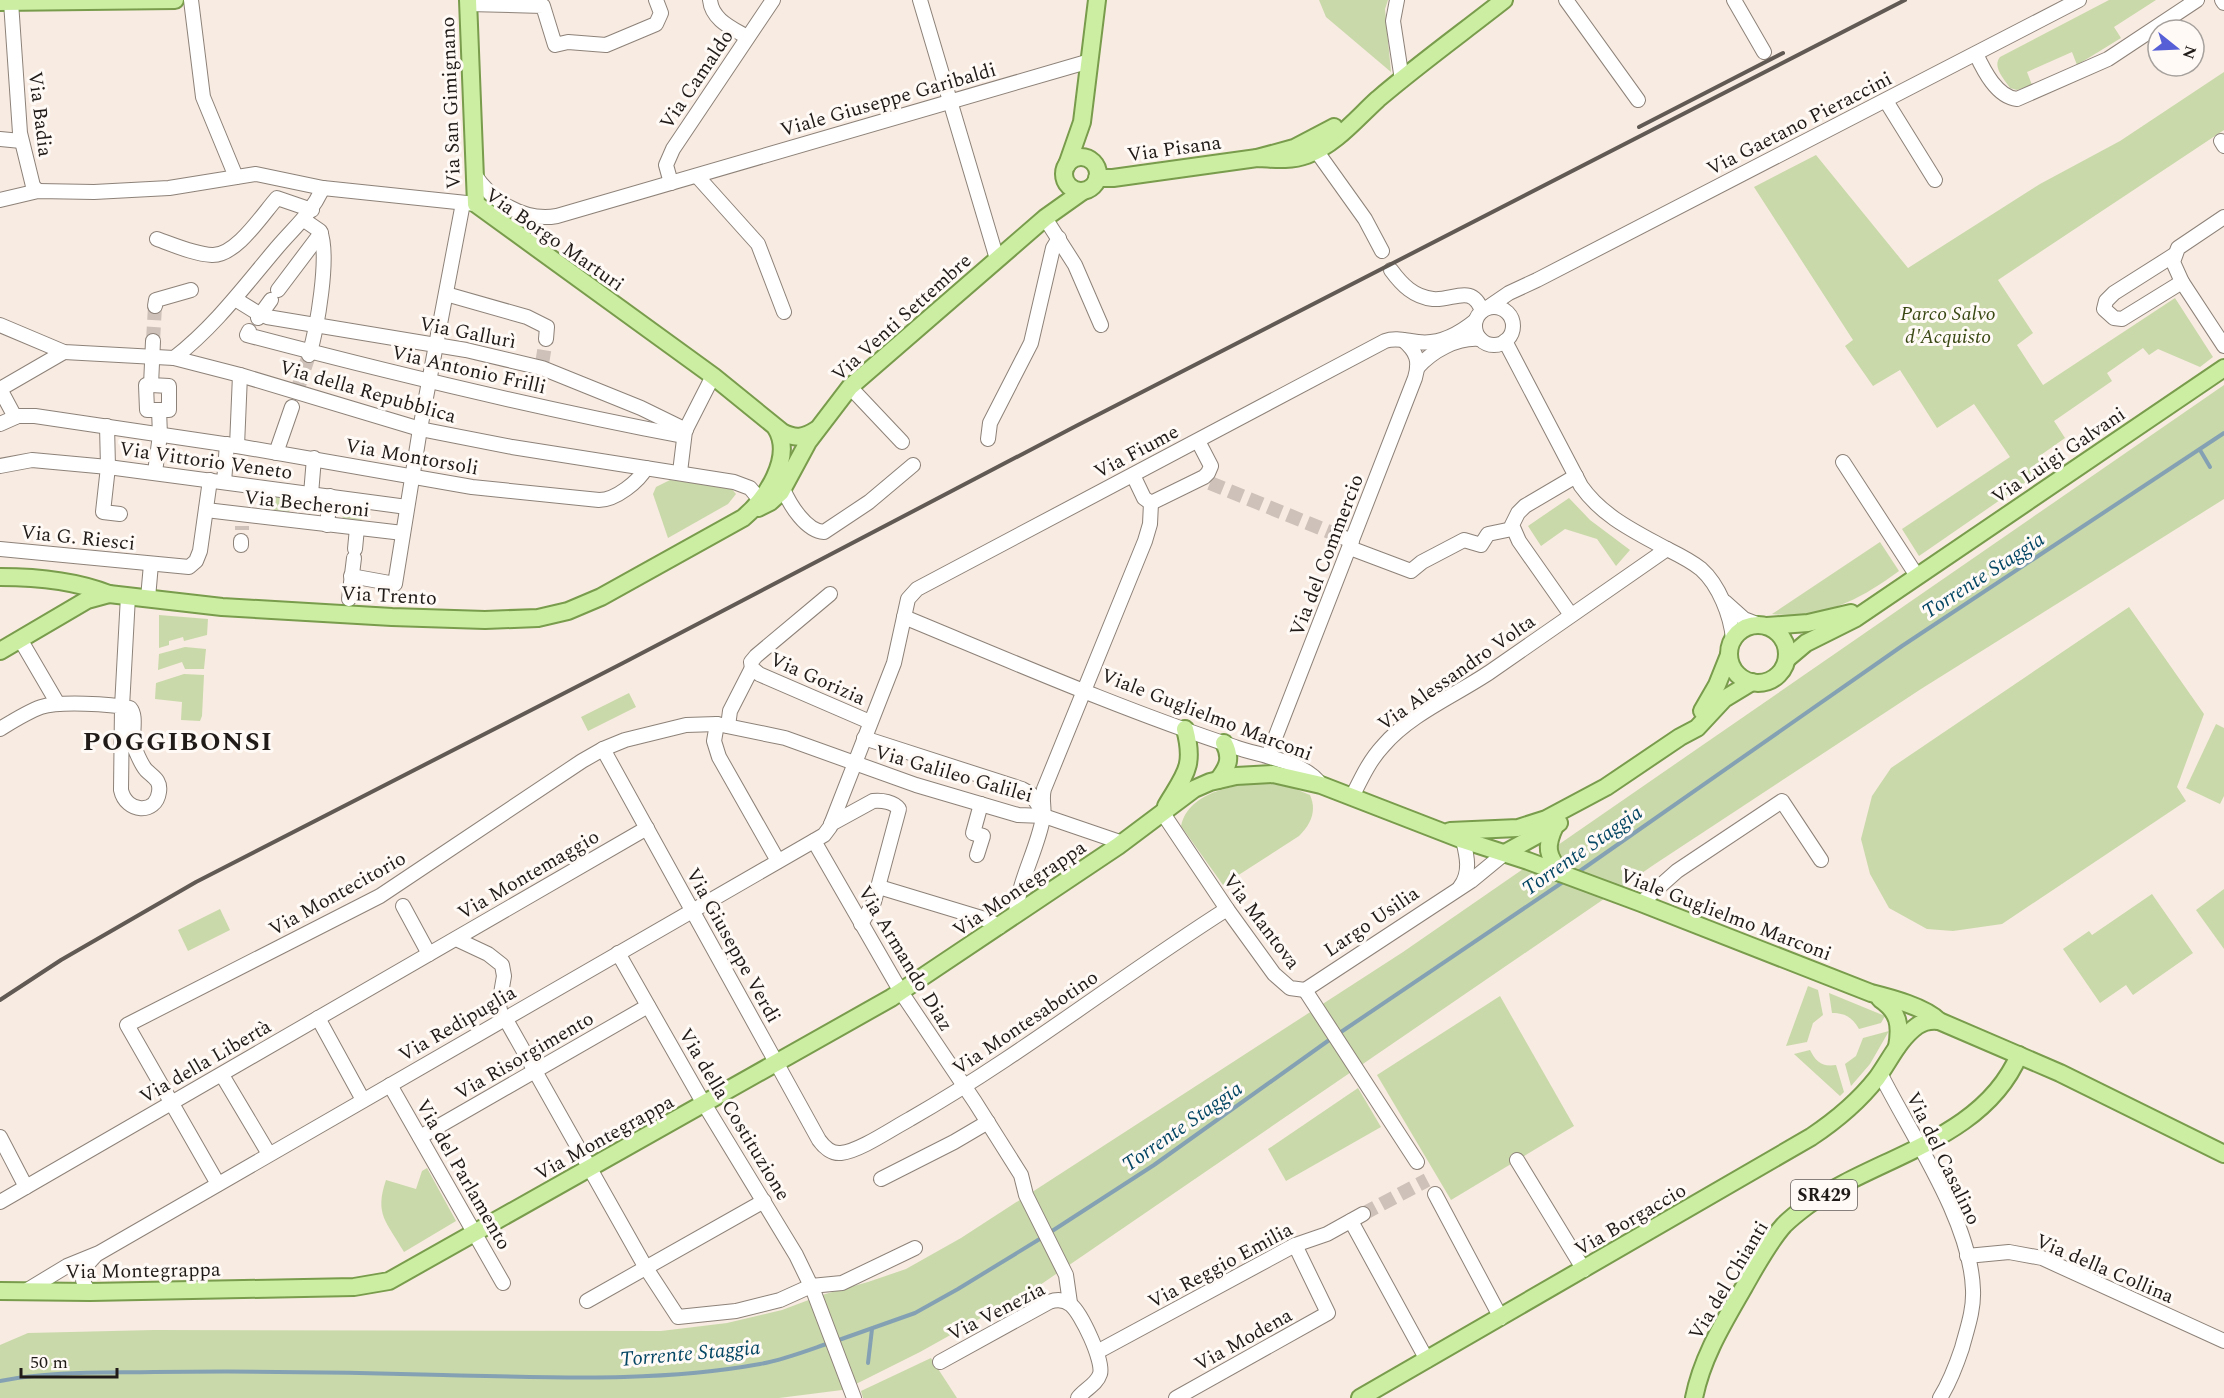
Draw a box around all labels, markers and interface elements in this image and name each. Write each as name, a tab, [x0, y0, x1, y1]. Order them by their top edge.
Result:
street label: Via San Gimignano	[433, 16, 469, 190]
north arrow	[2146, 18, 2206, 78]
street label: Via Camaldo	[652, 24, 741, 136]
text: N	[2176, 42, 2203, 62]
street label: Viale Giuseppe Garibaldi	[777, 55, 1000, 145]
street label: Via Gaetano Pieraccini	[1701, 64, 1898, 184]
street label: Via Badia	[20, 70, 60, 159]
street label: Via Pisana	[1125, 128, 1223, 170]
street label: Via Borgo Marturi	[479, 181, 630, 299]
street label: Via Venti Settembre	[825, 246, 978, 389]
park label: Parco Salvo d'Acquisto	[1900, 299, 1996, 352]
street label: Via Gallurì	[417, 309, 519, 357]
street label: Via Antonio Frilli	[388, 338, 549, 402]
street label: Via della Repubblica	[276, 352, 460, 432]
street label: Via Luigi Galvani	[1985, 400, 2132, 512]
street label: Via Fiume	[1089, 417, 1184, 487]
street label: Via Montorsoli	[343, 431, 481, 483]
street label: Via Vittorio Veneto	[117, 434, 294, 488]
street label: Via del Commercio	[1282, 470, 1372, 641]
street label: Via Becheroni	[243, 482, 371, 526]
street label: Via G. Riesci	[19, 517, 137, 559]
water label: Torrente Staggia	[1916, 524, 2052, 628]
street label: Via Trento	[340, 579, 438, 613]
street label: Via Alessandro Volta	[1371, 607, 1542, 739]
street label: Via Gorizia	[765, 644, 870, 713]
street label: Viale Guglielmo Marconi	[1097, 661, 1317, 769]
district label: POGGIBONSI	[83, 722, 273, 762]
street label: Via Galileo Galilei	[871, 737, 1036, 811]
water label: Torrente Staggia	[1516, 797, 1650, 904]
street label: Via Montemaggio	[452, 822, 605, 928]
street label: Via Montegrappa	[947, 833, 1093, 945]
street label: Via Montecitorio	[263, 844, 412, 944]
street label: Viale Guglielmo Marconi	[1616, 861, 1836, 969]
street label: Via Giuseppe Verdi	[678, 862, 788, 1029]
street label: Via Mantova	[1215, 867, 1308, 976]
street label: Largo Usilia	[1318, 879, 1426, 965]
street label: Via Armando Diaz	[850, 880, 961, 1037]
street label: Via Montesabotino	[947, 963, 1105, 1083]
street label: Via Redipuglia	[393, 978, 522, 1070]
street label: Via Risorgimento	[449, 1004, 600, 1108]
street label: Via della Libertà	[134, 1012, 277, 1112]
street label: Via della Costituzione	[671, 1022, 798, 1207]
water label: Torrente Staggia	[1116, 1073, 1250, 1180]
street label: Via Montegrappa	[529, 1087, 680, 1189]
street label: Via del Casalino	[1898, 1087, 1988, 1230]
street label: Via del Parlamento	[408, 1094, 519, 1255]
street label: Via Borgaccio	[1569, 1176, 1692, 1264]
road number: SR429	[1791, 1180, 1857, 1210]
street label: Via Reggio Emilia	[1143, 1215, 1299, 1317]
street label: Via del Chianti	[1681, 1215, 1776, 1346]
street label: Via della Collina	[2031, 1226, 2179, 1312]
street label: Via Montegrappa	[65, 1255, 221, 1287]
street label: Via Venezia	[942, 1274, 1051, 1349]
street label: Via Modena	[1189, 1300, 1298, 1379]
water label: Torrente Staggia	[618, 1332, 762, 1376]
scale bar	[21, 1341, 117, 1379]
text: 50 m	[30, 1349, 68, 1376]

